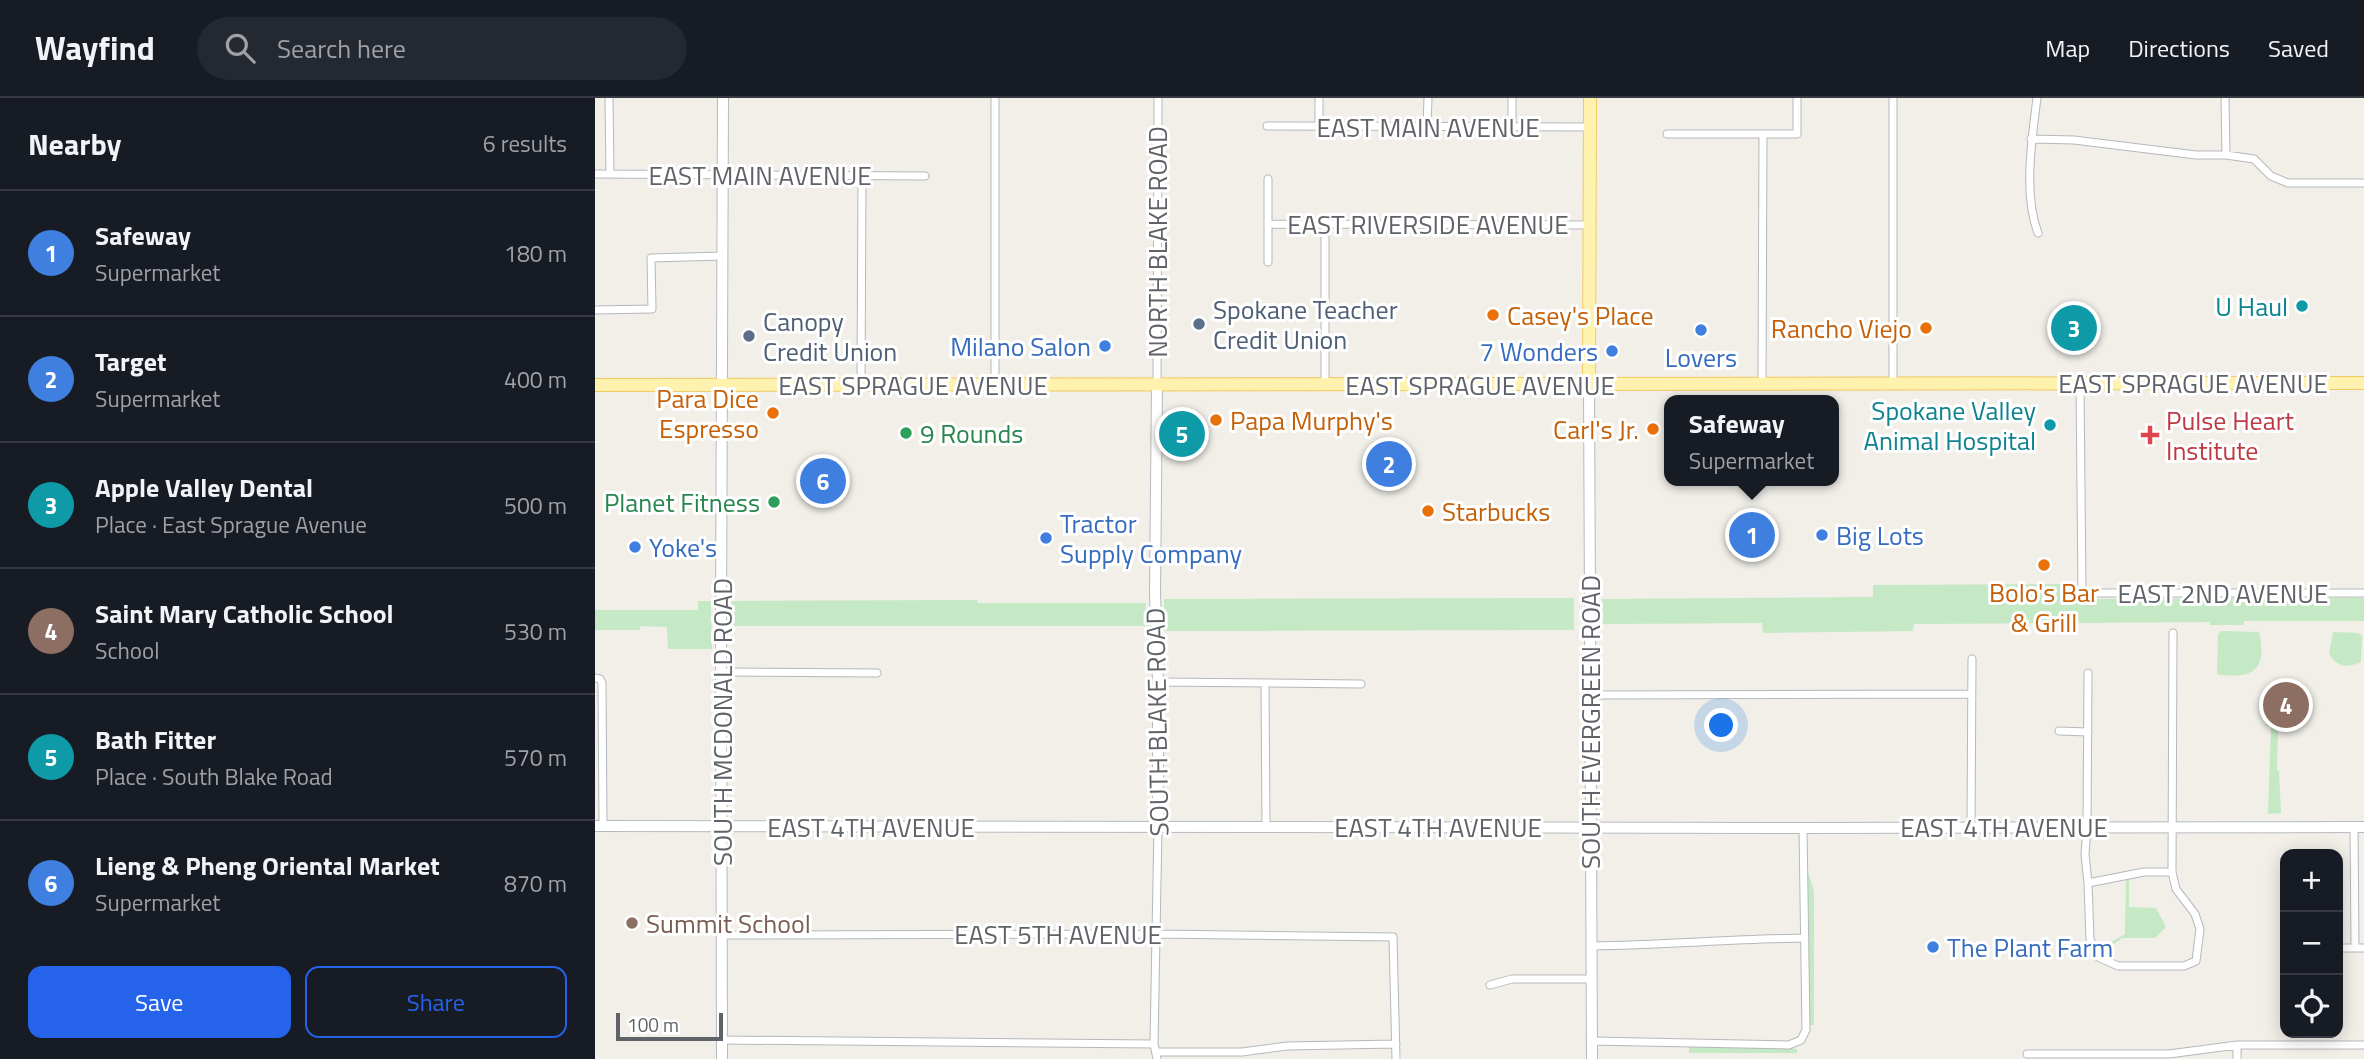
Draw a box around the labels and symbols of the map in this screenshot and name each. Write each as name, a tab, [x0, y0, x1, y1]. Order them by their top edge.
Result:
street label: EAST MAIN AVENUE	[1316, 108, 1540, 147]
street label: NORTH BLAKE ROAD	[1138, 126, 1177, 358]
street label: EAST MAIN AVENUE	[648, 156, 872, 195]
street label: EAST RIVERSIDE AVENUE	[1287, 205, 1569, 244]
place label: U Haul	[2215, 287, 2288, 326]
place label: Spokane Teacher Credit Union	[1213, 290, 1398, 359]
place label: Casey's Place	[1507, 296, 1654, 335]
marker: U Haul	[2294, 298, 2310, 314]
place label: Canopy Credit Union	[763, 302, 897, 371]
pin: 3	[2051, 302, 2097, 354]
marker: Casey's Place	[1485, 307, 1501, 323]
place label: Rancho Viejo	[1771, 309, 1912, 348]
marker: Spokane Teacher Credit Union	[1191, 316, 1207, 332]
marker: Rancho Viejo	[1918, 320, 1934, 336]
marker: Lovers	[1693, 322, 1709, 338]
place label: Milano Salon	[950, 327, 1091, 366]
marker: Canopy Credit Union	[741, 328, 757, 344]
place label: 7 Wonders	[1480, 332, 1598, 371]
marker: Milano Salon	[1097, 338, 1113, 354]
place label: Lovers	[1665, 338, 1737, 377]
marker: 7 Wonders	[1604, 343, 1620, 359]
street label: EAST SPRAGUE AVENUE	[2058, 364, 2328, 403]
street label: EAST SPRAGUE AVENUE	[778, 366, 1048, 405]
street label: EAST SPRAGUE AVENUE	[1345, 366, 1615, 405]
place label: Para Dice Espresso	[656, 379, 759, 448]
place label: Spokane Valley Animal Hospital	[1864, 391, 2036, 460]
place label: Papa Murphy's	[1230, 401, 1393, 440]
place label: Pulse Heart Institute	[2166, 401, 2294, 470]
marker: Para Dice Espresso	[765, 405, 781, 421]
pin: 5	[1159, 408, 1205, 460]
place label: Carl's Jr.	[1553, 410, 1639, 449]
marker: Papa Murphy's	[1208, 412, 1224, 428]
place label: 9 Rounds	[920, 414, 1023, 453]
marker: Spokane Valley Animal Hospital	[2042, 417, 2058, 433]
marker: Carl's Jr.	[1645, 421, 1661, 437]
marker: 9 Rounds	[898, 425, 914, 441]
marker: Pulse Heart Institute	[2140, 425, 2160, 445]
pin: 2	[1366, 438, 1412, 490]
pin: 6	[800, 455, 846, 507]
place label: Planet Fitness	[604, 483, 760, 522]
place label: Starbucks	[1442, 492, 1550, 531]
marker: Planet Fitness	[766, 494, 782, 510]
marker: Starbucks	[1420, 503, 1436, 519]
place label: Tractor Supply Company	[1060, 504, 1242, 573]
pin: 1	[1729, 509, 1775, 561]
place label: Big Lots	[1836, 516, 1924, 555]
marker: Big Lots	[1814, 527, 1830, 543]
place label: Yoke's	[649, 528, 717, 567]
marker: Tractor Supply Company	[1038, 530, 1054, 546]
marker: Yoke's	[627, 539, 643, 555]
marker: Bolo's Bar & Grill	[2036, 557, 2052, 573]
place label: Bolo's Bar & Grill	[1989, 573, 2099, 642]
street label: EAST 2ND AVENUE	[2118, 574, 2328, 613]
street label: SOUTH EVERGREEN ROAD	[1571, 575, 1610, 869]
street label: SOUTH MCDONALD ROAD	[703, 578, 742, 866]
street label: SOUTH BLAKE ROAD	[1136, 607, 1178, 837]
pin: 4	[2263, 679, 2309, 731]
your location	[1704, 708, 1738, 742]
street label: EAST 4TH AVENUE	[767, 808, 975, 847]
street label: EAST 4TH AVENUE	[1334, 808, 1542, 847]
street label: EAST 4TH AVENUE	[1900, 808, 2108, 847]
place label: Summit School	[646, 904, 811, 943]
marker: Summit School	[624, 915, 640, 931]
street label: EAST 5TH AVENUE	[954, 915, 1162, 954]
place label: The Plant Farm	[1947, 928, 2113, 967]
marker: The Plant Farm	[1925, 939, 1941, 955]
scale bar	[616, 1010, 723, 1042]

